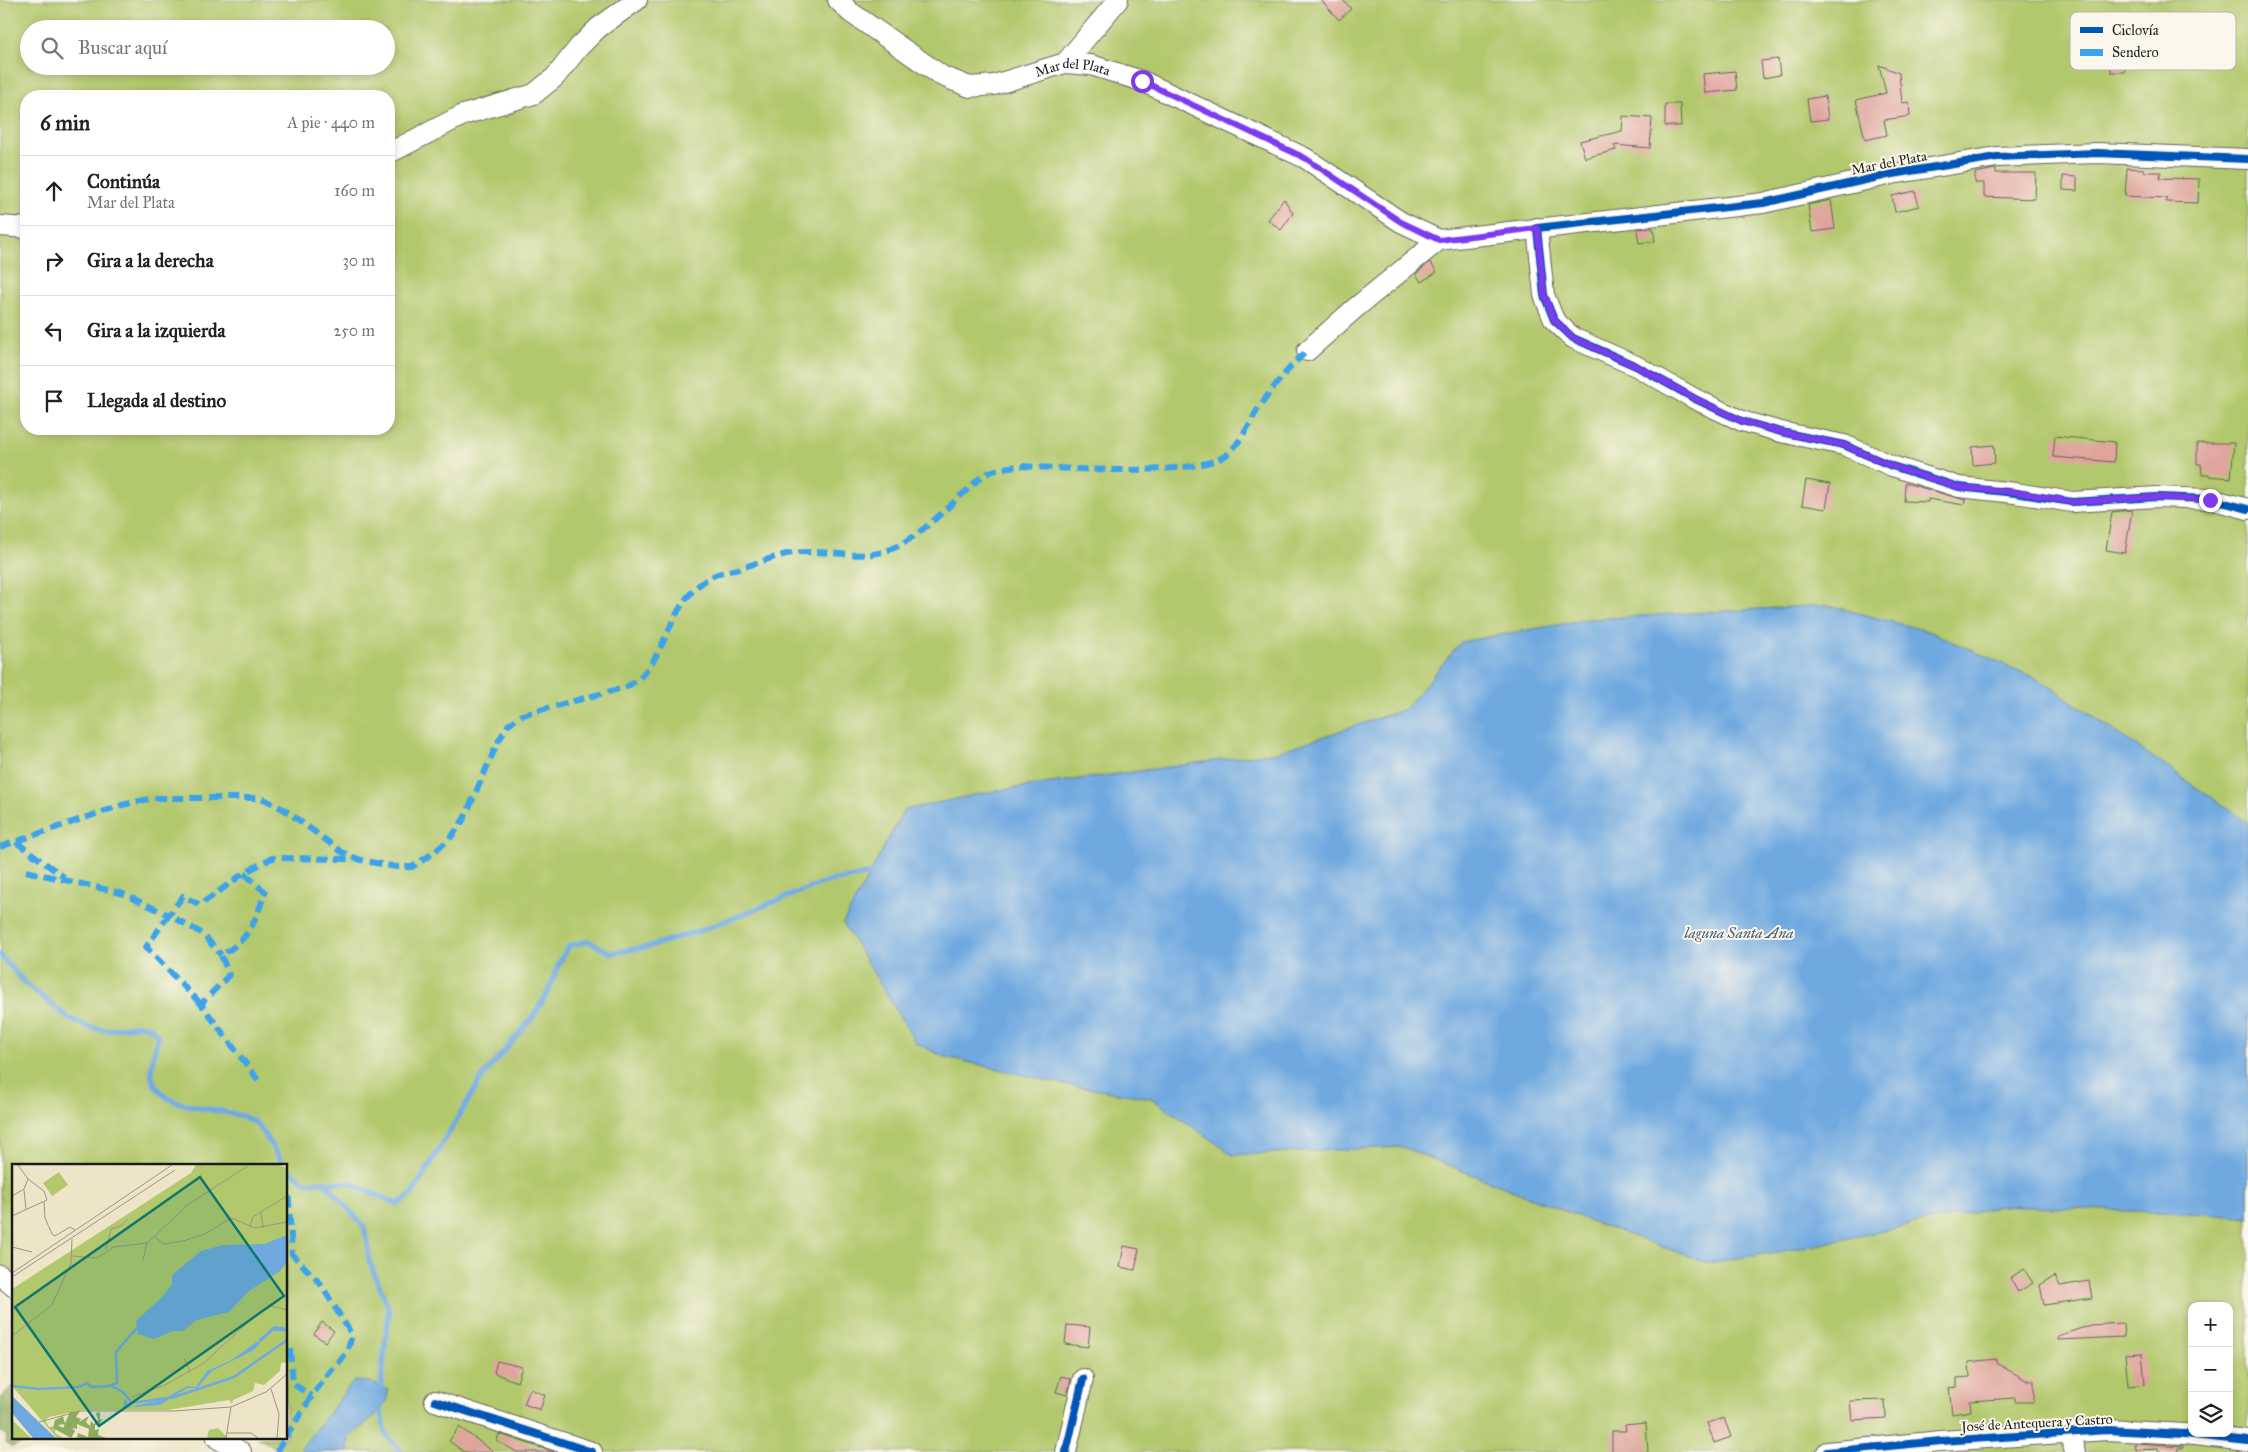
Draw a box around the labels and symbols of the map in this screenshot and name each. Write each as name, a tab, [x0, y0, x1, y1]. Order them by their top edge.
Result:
legend	[2070, 12, 2236, 70]
text: Ciclovía	[2112, 22, 2159, 39]
text: Sendero	[2112, 44, 2159, 61]
street label: Mar del Plata	[1033, 54, 1113, 80]
route start	[1131, 70, 1154, 93]
street label: Mar del Plata	[1850, 147, 1928, 179]
route end	[2199, 489, 2222, 512]
water label: laguna Santa Ana	[1684, 924, 1793, 942]
inset map	[12, 1164, 288, 1440]
street label: José de Antequera y Castro	[1959, 1411, 2113, 1437]

